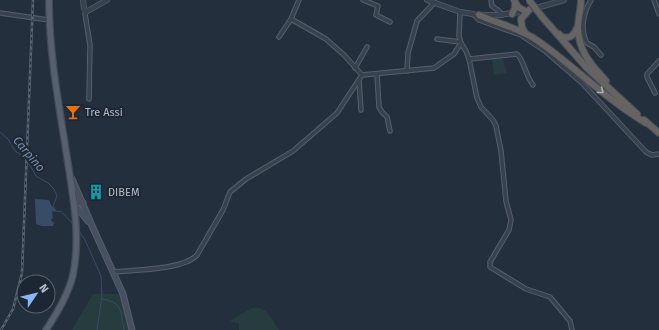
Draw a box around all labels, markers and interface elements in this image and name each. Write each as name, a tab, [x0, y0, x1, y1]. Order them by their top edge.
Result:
one-way arrow	[596, 86, 603, 93]
bar icon: Tre Assi	[64, 103, 82, 121]
place label: Tre Assi	[85, 106, 123, 119]
water label: Carpino	[10, 133, 48, 175]
building icon: DIBEM	[87, 183, 105, 201]
place label: DIBEM	[108, 186, 139, 199]
north arrow	[16, 274, 56, 314]
text: N	[36, 282, 51, 295]

